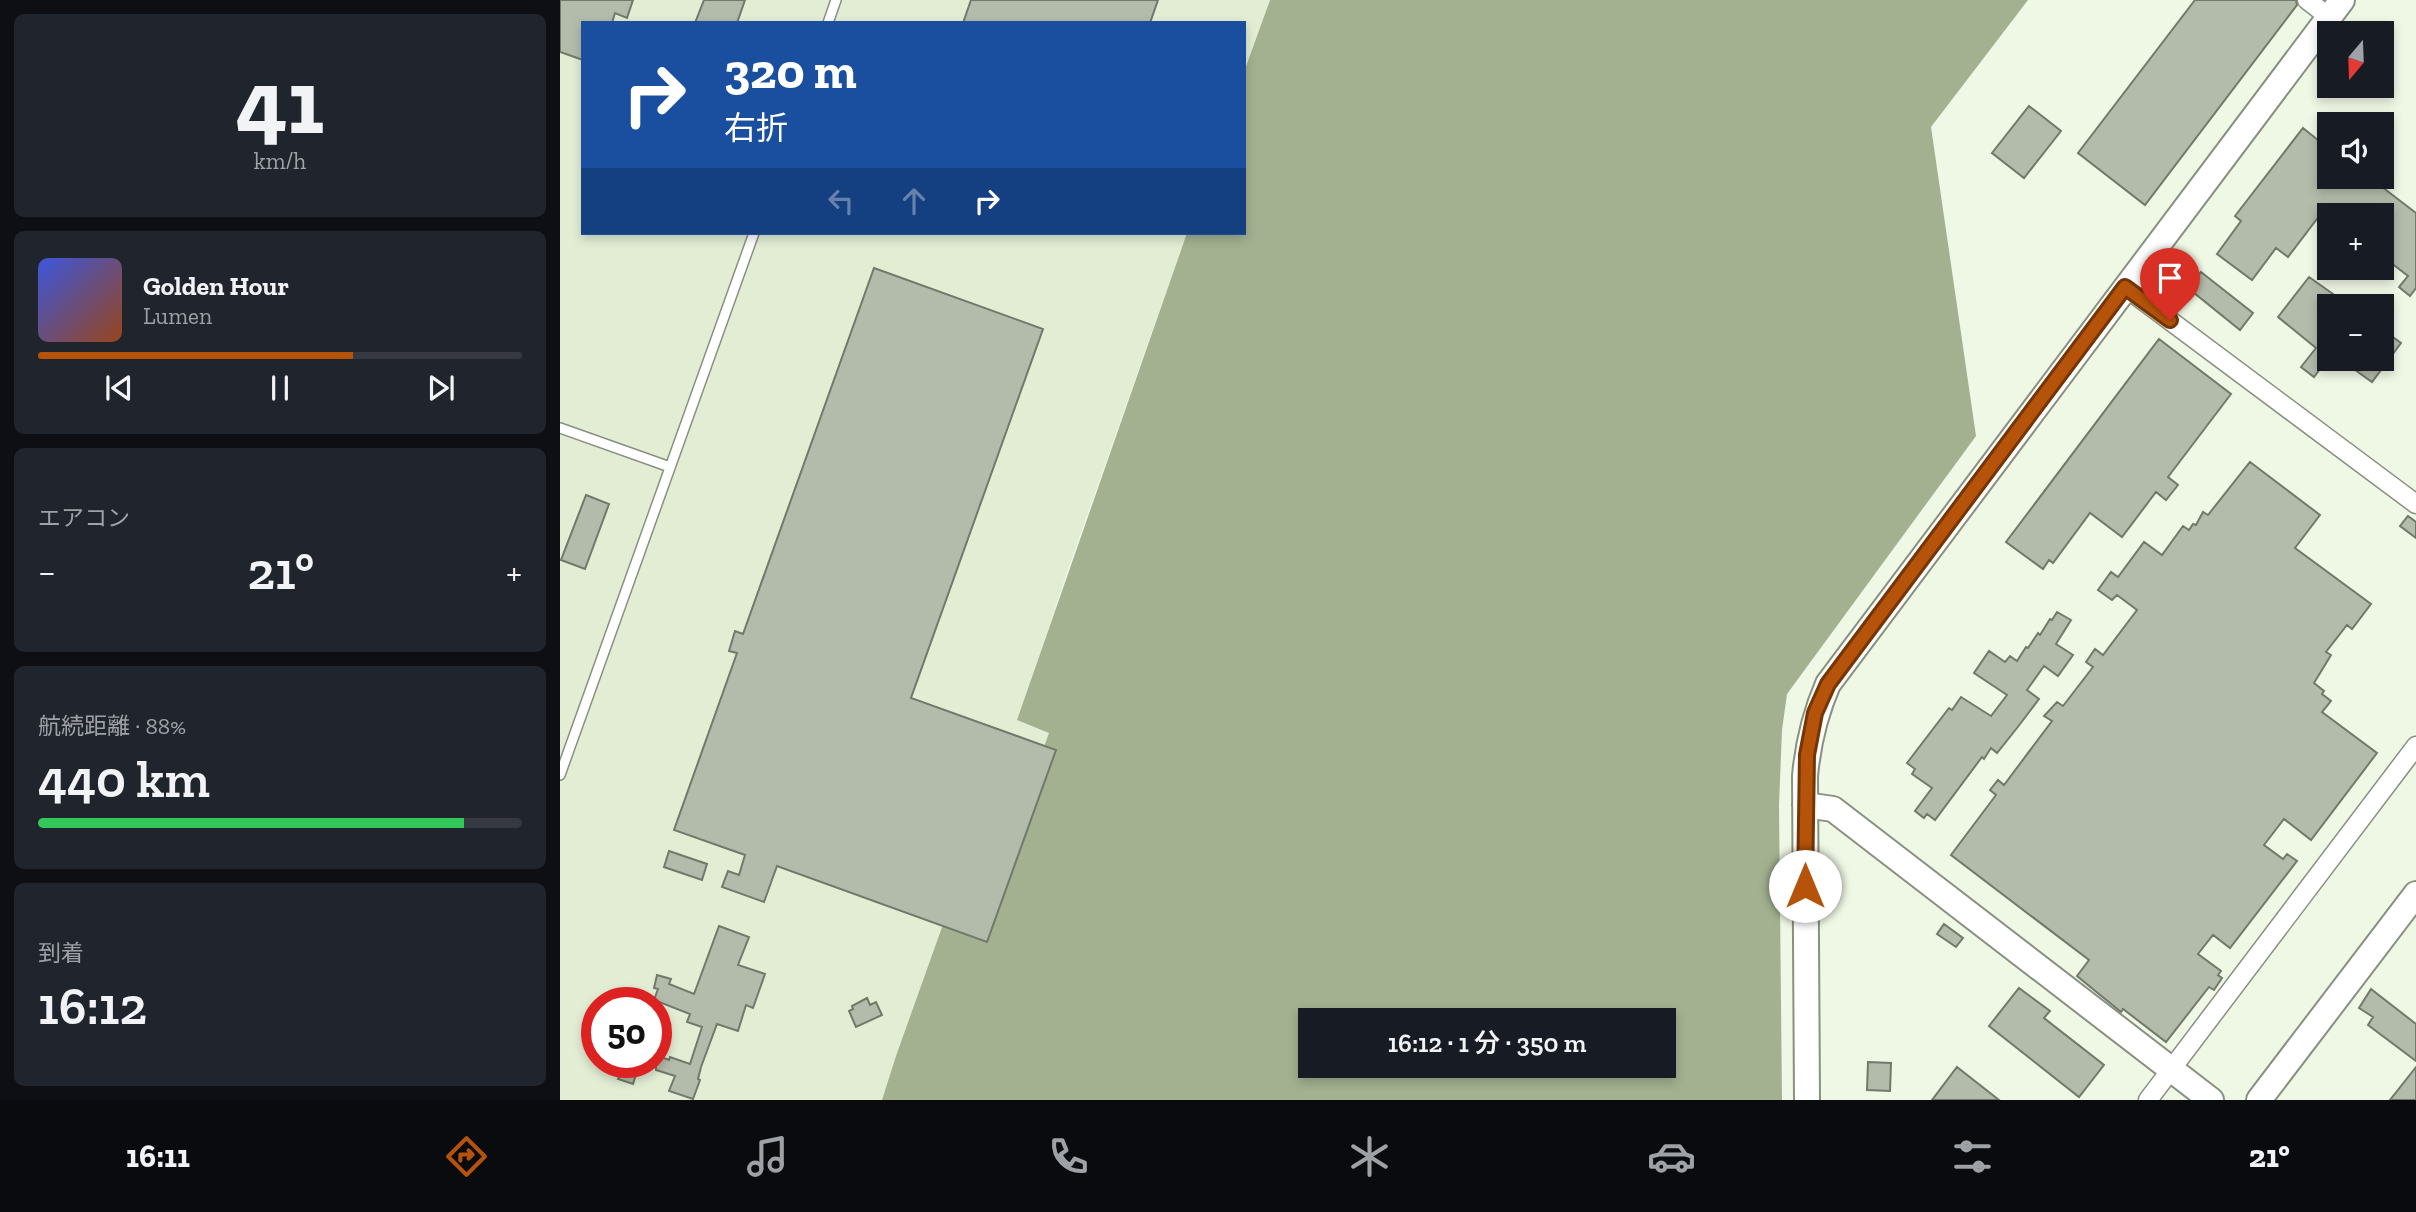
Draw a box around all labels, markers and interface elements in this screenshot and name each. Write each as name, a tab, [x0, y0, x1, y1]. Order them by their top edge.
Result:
north arrow	[2317, 21, 2394, 98]
map controls	[2317, 21, 2394, 371]
text: 320 m	[724, 42, 857, 101]
text: 41	[236, 47, 324, 156]
icon: right	[609, 49, 700, 140]
text: 右折	[724, 109, 788, 147]
button: sound	[2317, 112, 2394, 189]
text: km/h	[254, 147, 306, 175]
icon: left	[822, 182, 860, 220]
icon: ahead	[895, 182, 933, 220]
icon: right	[968, 182, 1006, 220]
button: +	[2317, 203, 2394, 280]
pin	[2140, 248, 2200, 320]
icon: arrive	[2151, 259, 2189, 297]
text: Golden Hour	[143, 270, 289, 302]
button: −	[2317, 294, 2394, 371]
text: Lumen	[143, 302, 212, 330]
icon: previous	[100, 369, 138, 407]
icon: pause	[261, 369, 299, 407]
icon: next	[422, 369, 460, 407]
text: エアコン	[38, 504, 130, 532]
text: 21°	[248, 540, 314, 602]
text: −	[38, 549, 56, 595]
text: +	[506, 549, 522, 595]
text: 航続距離 · 88%	[38, 712, 186, 740]
text: 440 km	[38, 748, 210, 810]
position arrow	[1768, 849, 1842, 923]
text: 到着	[38, 939, 84, 967]
text: 16:12	[38, 975, 147, 1037]
speed limit sign: 50	[581, 987, 672, 1078]
text: 16:12 · 1 分 · 350 m	[1388, 1027, 1586, 1059]
icon: directions	[442, 1132, 491, 1181]
icon: music	[743, 1132, 792, 1181]
icon: phone	[1044, 1132, 1093, 1181]
icon: climate	[1345, 1132, 1394, 1181]
icon: car	[1647, 1132, 1696, 1181]
icon: filters	[1948, 1132, 1997, 1181]
text: 16:11	[126, 1137, 190, 1175]
text: 21°	[2249, 1137, 2290, 1175]

